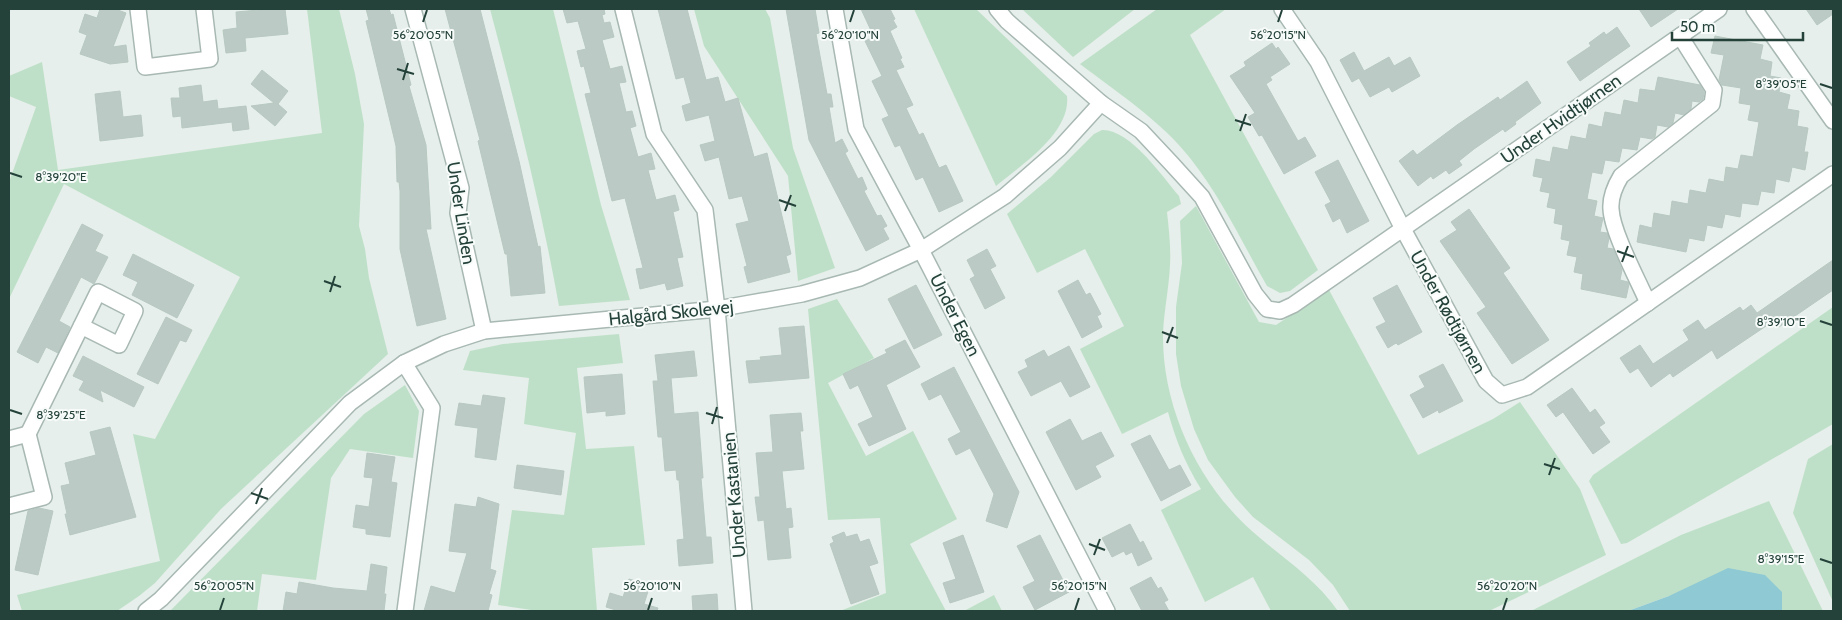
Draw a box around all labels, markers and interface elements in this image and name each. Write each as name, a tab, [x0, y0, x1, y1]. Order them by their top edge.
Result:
scale bar	[1672, 10, 1803, 42]
text: 50 m	[1680, 18, 1715, 36]
text: 56°20'05"N	[393, 27, 453, 42]
text: 56°20'10"N	[821, 27, 879, 42]
text: 56°20'15"N	[1250, 27, 1306, 42]
street label: Under Hvidtjørnen	[1497, 69, 1625, 169]
text: 8°39'05"E	[1755, 76, 1807, 91]
street label: Under Linden	[442, 160, 480, 266]
text: 8°39'20"E	[35, 169, 87, 184]
street label: Under Rødtjørnen	[1405, 247, 1491, 377]
street label: Under Egen	[925, 270, 985, 360]
street label: Halgård Skolevej	[607, 296, 735, 330]
text: 8°39'10"E	[1757, 314, 1806, 329]
text: 8°39'25"E	[36, 407, 86, 422]
street label: Under Kastanien	[718, 431, 750, 559]
text: 8°39'15"E	[1757, 551, 1805, 566]
text: 56°20'05"N	[194, 578, 254, 593]
text: 56°20'10"N	[623, 578, 681, 593]
text: 56°20'15"N	[1051, 578, 1107, 593]
text: 56°20'20"N	[1477, 578, 1537, 593]

